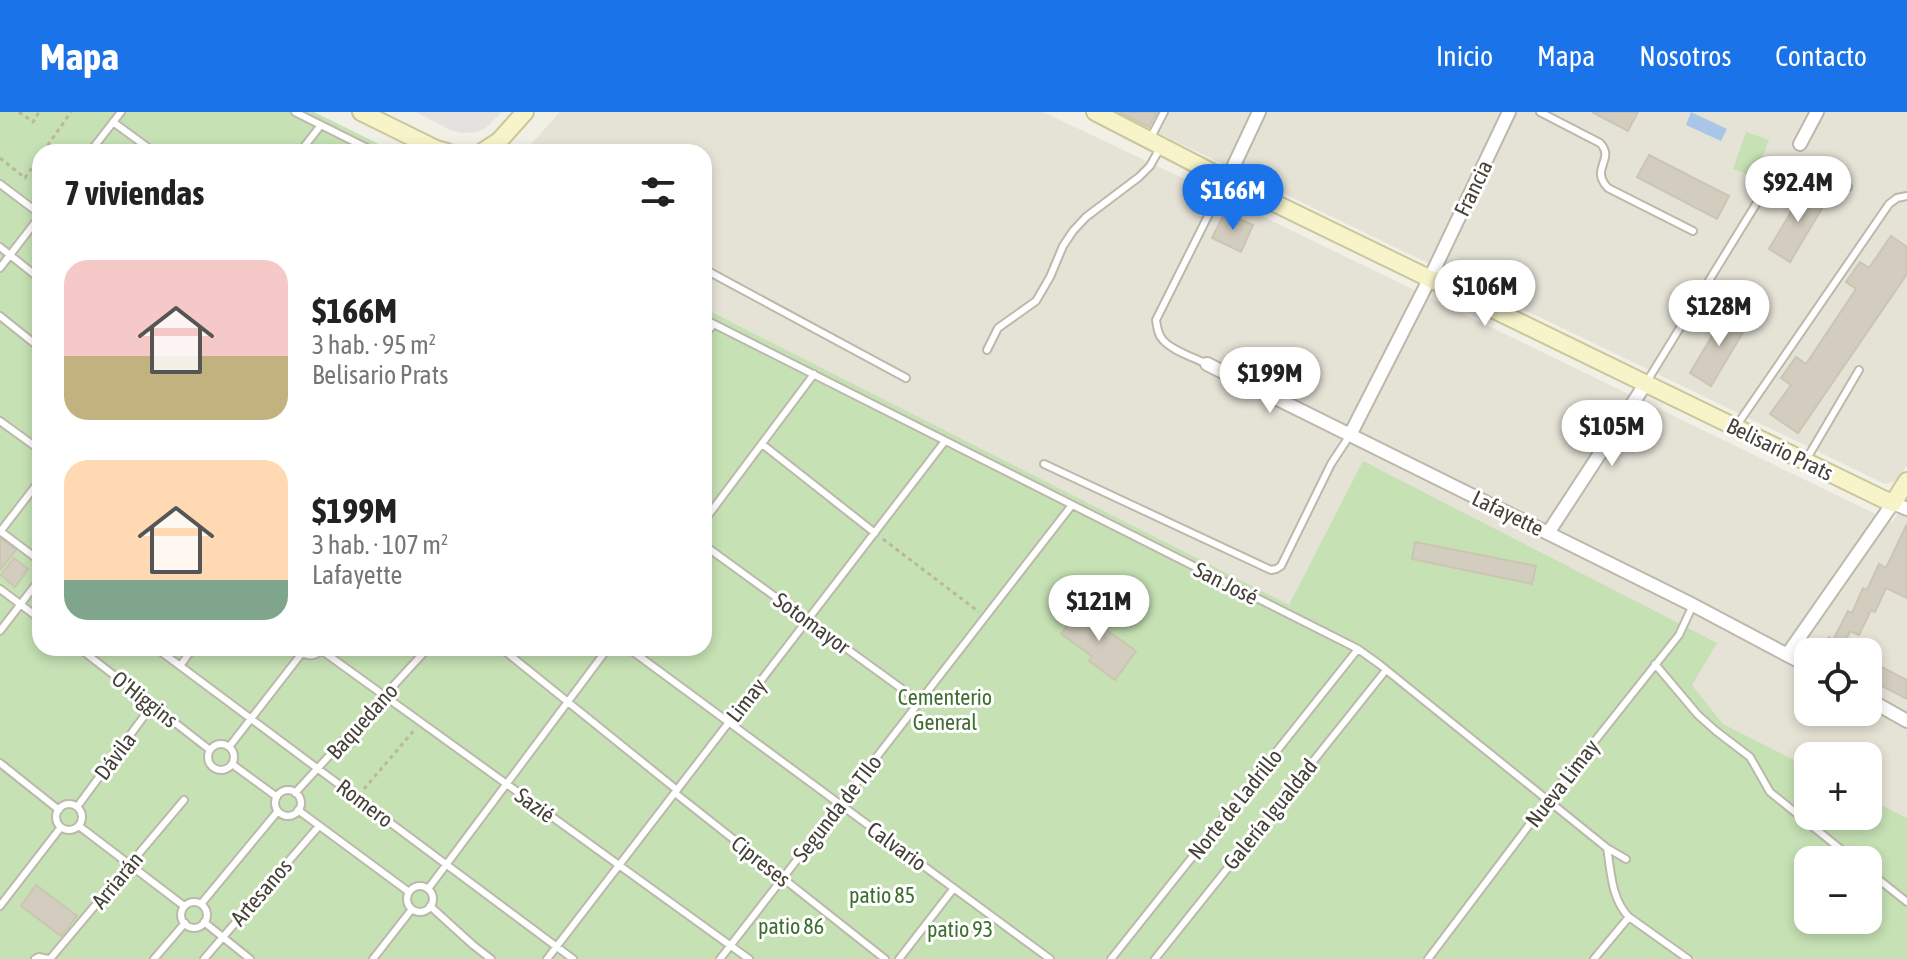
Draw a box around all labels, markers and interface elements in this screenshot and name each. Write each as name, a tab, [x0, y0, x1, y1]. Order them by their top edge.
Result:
text: Mapa	[40, 35, 119, 78]
text: Inicio	[1436, 40, 1493, 72]
text: Mapa	[1537, 40, 1595, 72]
text: Nosotros	[1639, 40, 1731, 72]
text: Contacto	[1775, 40, 1867, 72]
street label: Francia	[1448, 156, 1498, 220]
pin: $92.4M	[1733, 156, 1863, 224]
pin: $166M	[1177, 164, 1289, 232]
text: $92.4M	[1763, 167, 1833, 197]
icon: filters	[636, 170, 680, 214]
text: 7 viviendas	[64, 173, 204, 212]
text: $166M	[1200, 175, 1266, 205]
pin: $106M	[1429, 260, 1541, 328]
text: $106M	[1452, 271, 1518, 301]
pin: $128M	[1663, 280, 1775, 348]
text: $166M	[312, 291, 397, 330]
text: $128M	[1686, 291, 1752, 321]
icon: home	[128, 292, 224, 388]
text: 3 hab. · 95 m²	[312, 330, 436, 360]
pin: $199M	[1214, 347, 1326, 415]
text: $199M	[1237, 358, 1303, 388]
text: Belisario Prats	[312, 360, 448, 390]
pin: $105M	[1556, 400, 1668, 468]
text: $105M	[1579, 411, 1645, 441]
street label: Belisario Prats	[1722, 412, 1838, 486]
street label: Lafayette	[1468, 485, 1548, 541]
text: $199M	[312, 491, 397, 530]
icon: home	[128, 492, 224, 588]
text: 3 hab. · 107 m²	[312, 530, 448, 560]
street label: San José	[1190, 556, 1262, 610]
text: Lafayette	[312, 560, 402, 590]
pin: $121M	[1043, 575, 1155, 643]
text: $121M	[1066, 586, 1132, 616]
street label: Sotomayor	[769, 587, 856, 660]
map controls	[1794, 638, 1882, 934]
button: locate	[1794, 638, 1882, 726]
street label: O'Higgins	[107, 665, 183, 733]
street label: Limay	[721, 673, 771, 727]
street label: Baquedano	[321, 678, 403, 764]
park label: Cementerio General	[898, 684, 992, 735]
street label: Dávila	[89, 727, 141, 785]
street label: Nueva Limay	[1520, 734, 1604, 832]
button: +	[1794, 742, 1882, 830]
street label: Norte de Ladrillo	[1183, 744, 1287, 864]
street label: Segunda de TIlo	[787, 749, 887, 867]
street label: Galería Igualdad	[1217, 753, 1323, 875]
street label: Romero	[332, 773, 398, 833]
street label: Sazié	[510, 782, 560, 828]
street label: Calvario	[862, 816, 932, 876]
street label: Cipreses	[726, 830, 796, 892]
street label: Arriarán	[86, 846, 148, 914]
button: −	[1794, 846, 1882, 934]
street label: Artesanos	[225, 853, 297, 931]
park label: patio 85	[849, 882, 915, 908]
park label: patio 86	[758, 913, 824, 939]
park label: patio 93	[927, 916, 993, 942]

